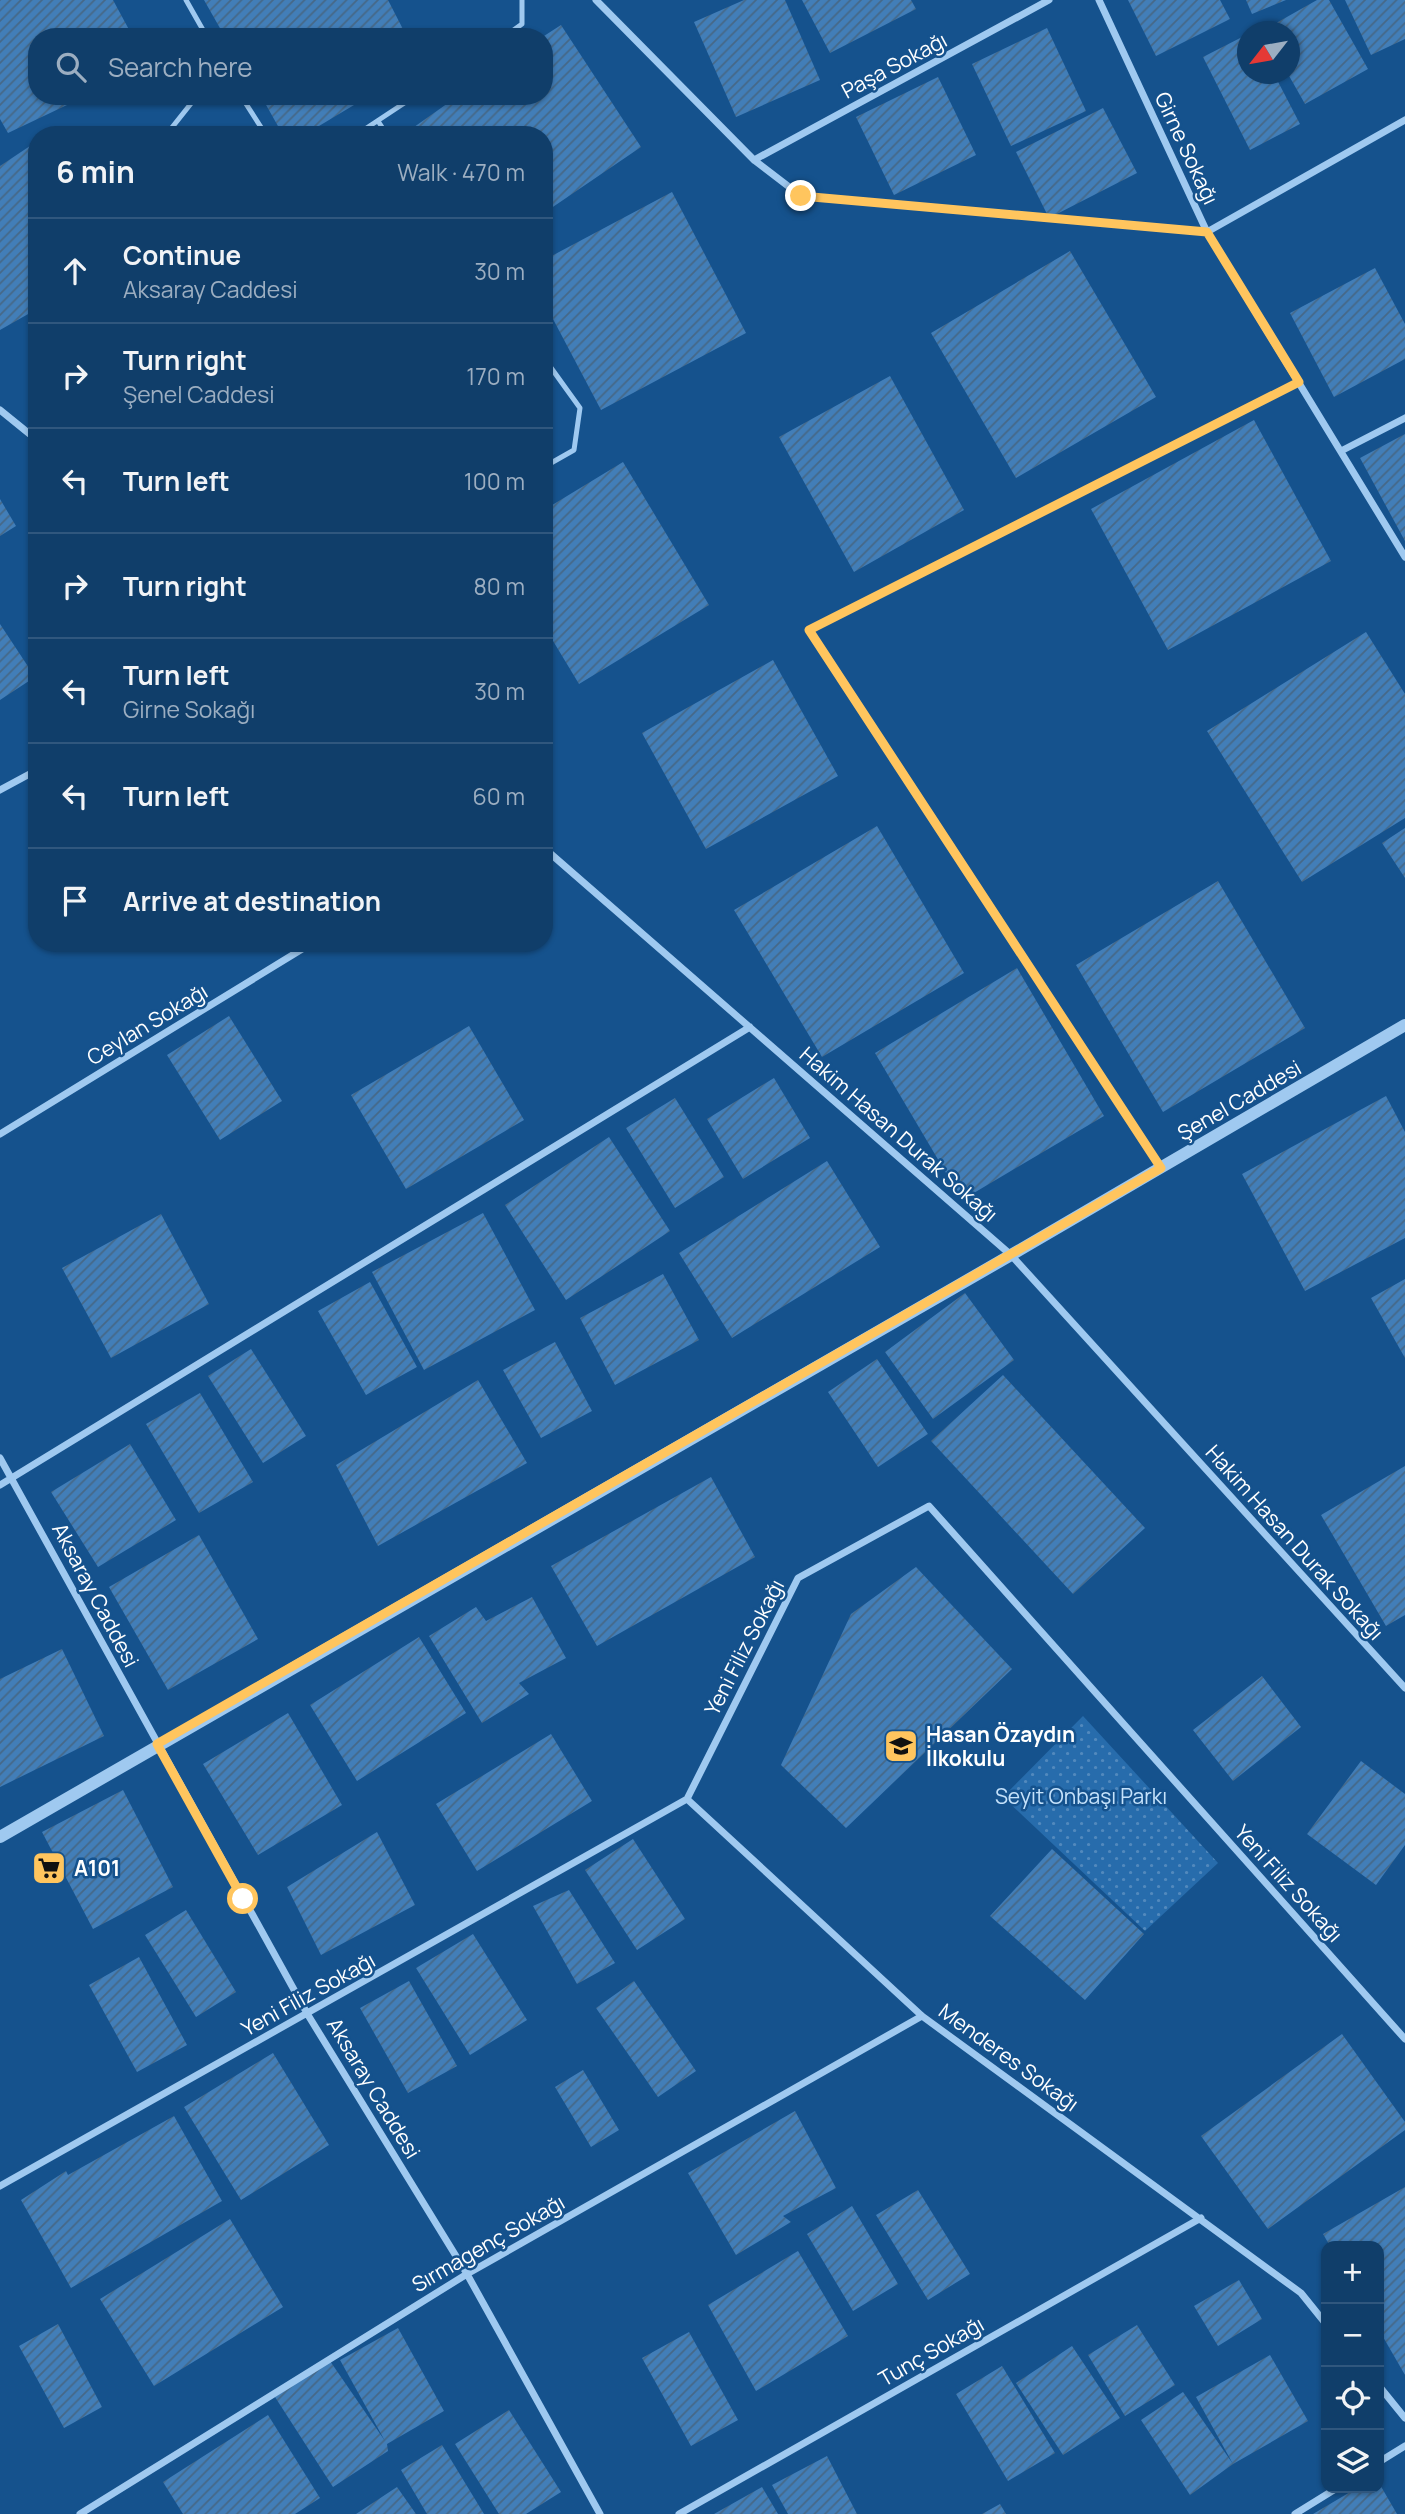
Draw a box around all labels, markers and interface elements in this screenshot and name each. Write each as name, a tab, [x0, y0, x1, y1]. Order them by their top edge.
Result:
north arrow	[1237, 21, 1300, 84]
street label: Paşa Sokağı	[836, 26, 952, 104]
search box	[28, 28, 553, 105]
icon: search	[52, 48, 90, 86]
text: Search here	[108, 49, 253, 85]
street label: Girne Sokağı	[1149, 87, 1225, 209]
text: 6 min	[56, 151, 135, 192]
text: Walk · 470 m	[397, 156, 525, 188]
route end	[785, 180, 816, 211]
text: Continue	[123, 237, 241, 273]
icon: ahead	[56, 252, 94, 290]
text: 30 m	[474, 255, 525, 287]
text: Aksaray Caddesi	[123, 273, 298, 305]
text: Turn right	[123, 342, 247, 378]
icon: right	[56, 357, 94, 395]
text: 170 m	[466, 360, 525, 392]
text: Şenel Caddesi	[123, 378, 275, 410]
icon: left	[56, 462, 94, 500]
text: Turn left	[123, 463, 230, 499]
text: 100 m	[464, 465, 525, 497]
icon: right	[56, 567, 94, 605]
text: Turn right	[123, 568, 247, 604]
text: 80 m	[474, 570, 525, 602]
text: Turn left	[123, 657, 230, 693]
icon: left	[56, 672, 94, 710]
text: 30 m	[474, 675, 525, 707]
text: Girne Sokağı	[123, 693, 255, 725]
icon: left	[56, 777, 94, 815]
text: Turn left	[123, 778, 230, 814]
text: 60 m	[473, 780, 525, 812]
icon: arrive	[56, 882, 94, 920]
text: Arrive at destination	[123, 883, 381, 919]
street label: Ceylan Sokağı	[81, 977, 213, 1071]
street label: Hakim Hasan Durak Sokağı	[794, 1040, 1004, 1228]
street label: Şenel Caddesi	[1172, 1053, 1306, 1147]
street label: Hakim Hasan Durak Sokağı	[1200, 1438, 1390, 1646]
street label: Aksaray Caddesi	[46, 1518, 146, 1672]
street label: Yeni Filiz Sokağı	[698, 1574, 790, 1720]
place label: Hasan Özaydın İlkokulu	[926, 1720, 1075, 1772]
school or university icon: Hasan Özaydın İlkokulu	[882, 1727, 920, 1765]
park label: Seyit Onbaşı Parkı	[995, 1782, 1167, 1810]
street label: Yeni Filiz Sokağı	[1229, 1818, 1349, 1948]
supermarket icon: A101	[30, 1849, 68, 1887]
place label: A101	[74, 1854, 120, 1882]
route start	[227, 1883, 258, 1914]
street label: Yeni Filiz Sokağı	[236, 1946, 380, 2042]
street label: Menderes Sokağı	[933, 1997, 1085, 2117]
street label: Aksaray Caddesi	[321, 2012, 427, 2164]
street label: Sırmagenç Sokağı	[406, 2188, 570, 2298]
map controls	[1321, 2241, 1384, 2493]
button: +	[1321, 2241, 1384, 2304]
button: −	[1321, 2304, 1384, 2367]
street label: Tunç Sokağı	[873, 2310, 989, 2392]
button: locate	[1321, 2367, 1384, 2430]
button: layers	[1321, 2430, 1384, 2493]

